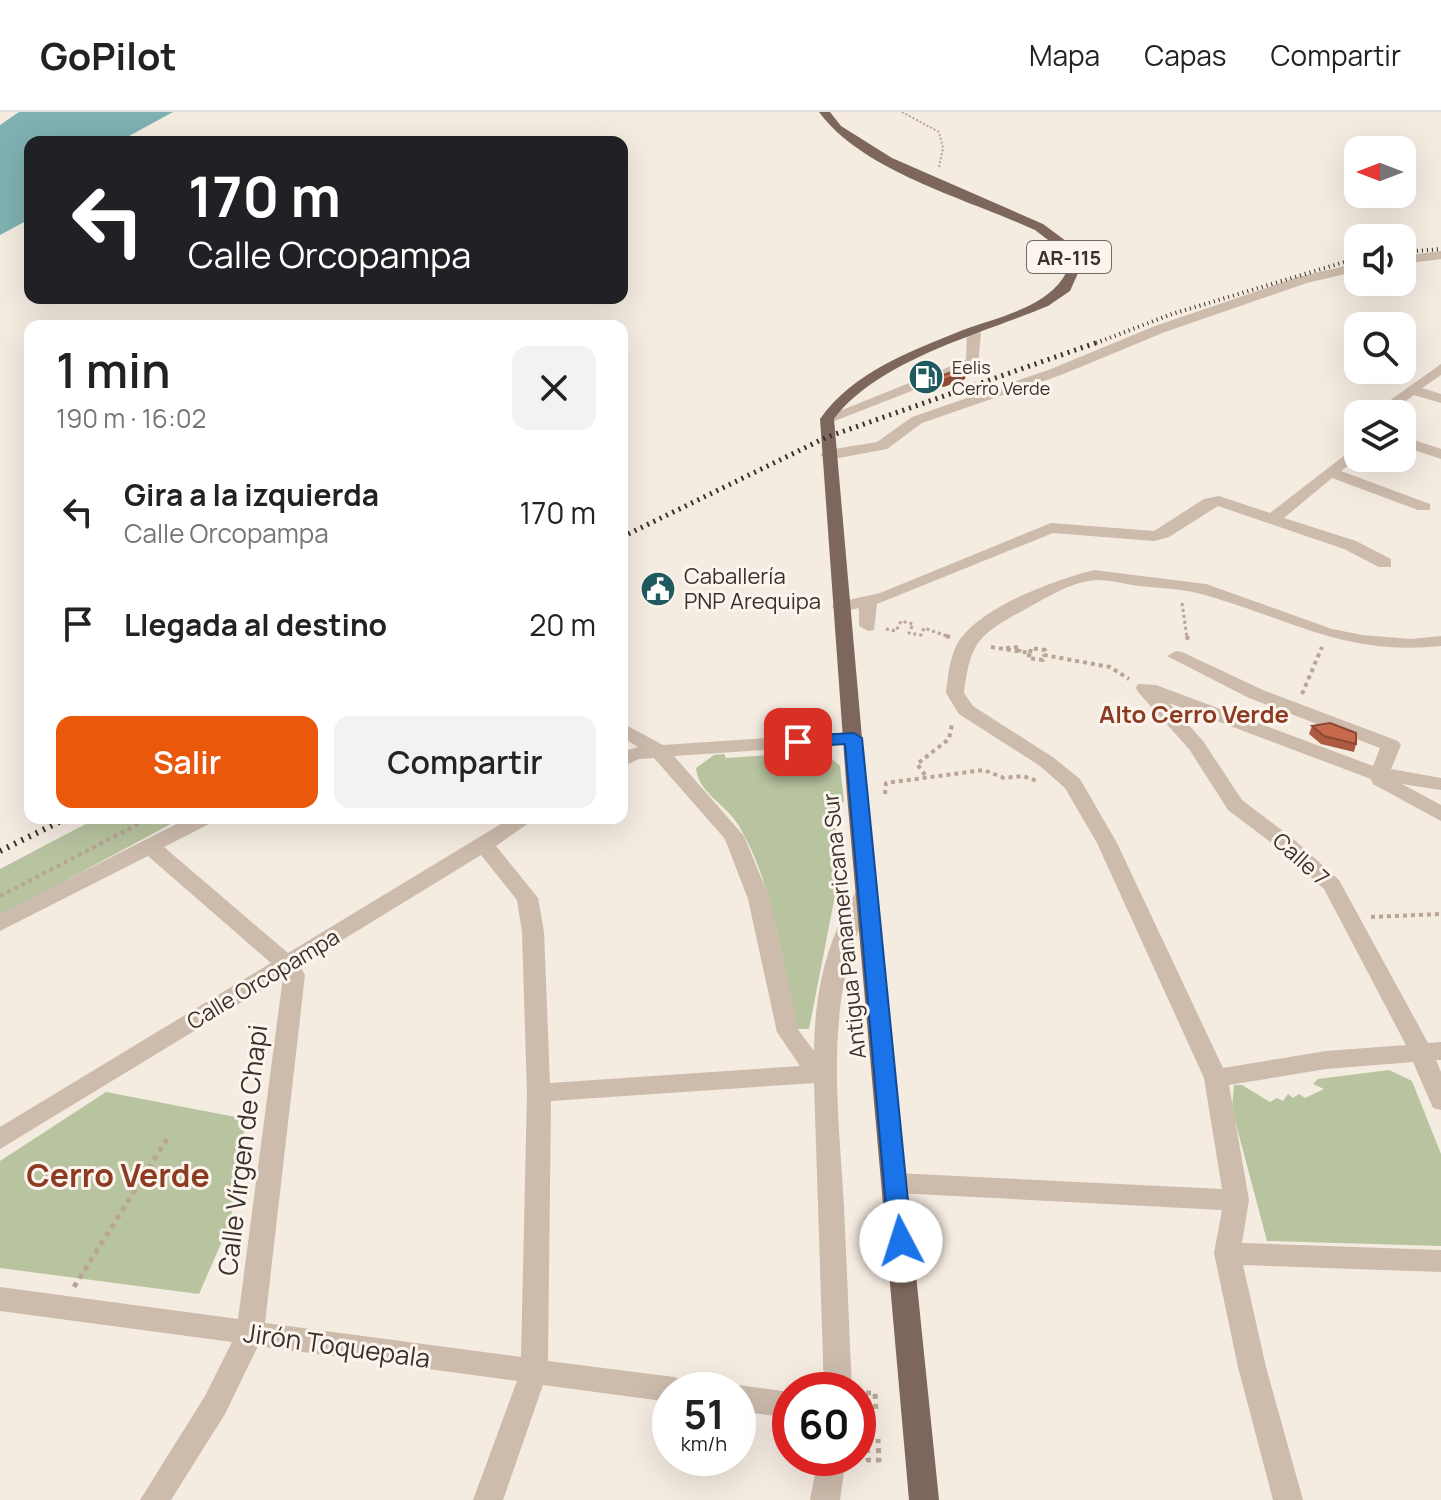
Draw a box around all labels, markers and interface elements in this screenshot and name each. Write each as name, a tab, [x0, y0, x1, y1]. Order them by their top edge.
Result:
text: GoPilot	[40, 29, 177, 81]
text: Mapa	[1029, 36, 1100, 74]
text: Capas	[1144, 36, 1227, 74]
text: Compartir	[1271, 36, 1401, 74]
north arrow	[1344, 136, 1416, 208]
map controls	[1344, 136, 1416, 472]
text: 170 m	[188, 157, 341, 234]
icon: left	[56, 168, 160, 272]
button: sound	[1344, 224, 1416, 296]
text: Calle Orcopampa	[188, 230, 471, 279]
road number: AR-115	[1027, 241, 1111, 273]
button: search	[1344, 312, 1416, 384]
text: 1 min	[56, 337, 170, 402]
button: close	[512, 346, 596, 430]
place label: Eelis Cerro Verde	[952, 355, 1050, 400]
fuel station icon: Eelis Cerro Verde	[907, 358, 945, 396]
text: 190 m · 16:02	[56, 400, 206, 436]
button: layers	[1344, 400, 1416, 472]
text: Gira a la izquierda	[124, 474, 379, 515]
icon: left	[56, 490, 100, 534]
text: 170 m	[519, 492, 596, 533]
text: Calle Orcopampa	[124, 515, 329, 551]
place label: Caballería PNP Arequipa	[684, 561, 821, 616]
public building icon: Caballería PNP Arequipa	[639, 570, 677, 608]
icon: arrive	[56, 602, 100, 646]
text: Llegada al destino	[124, 604, 387, 645]
text: 20 m	[529, 604, 596, 645]
district label: Alto Cerro Verde	[1099, 697, 1289, 730]
pin	[764, 708, 832, 776]
button: Salir	[56, 716, 318, 808]
button: Compartir	[334, 716, 596, 808]
icon: arrive	[776, 720, 820, 764]
street label: Antigua Panamericana Sur	[815, 792, 873, 1060]
street label: Calle 7	[1266, 826, 1336, 892]
street label: Calle Orcopampa	[181, 922, 345, 1036]
street label: Calle Vírgen de Chapi	[209, 1023, 275, 1277]
district label: Cerro Verde	[26, 1153, 210, 1197]
position arrow	[859, 1199, 943, 1283]
street label: Jirón Toquepala	[241, 1314, 433, 1376]
speed limit sign: 60	[772, 1372, 876, 1476]
text: 51	[684, 1386, 724, 1441]
text: km/h	[681, 1430, 727, 1457]

